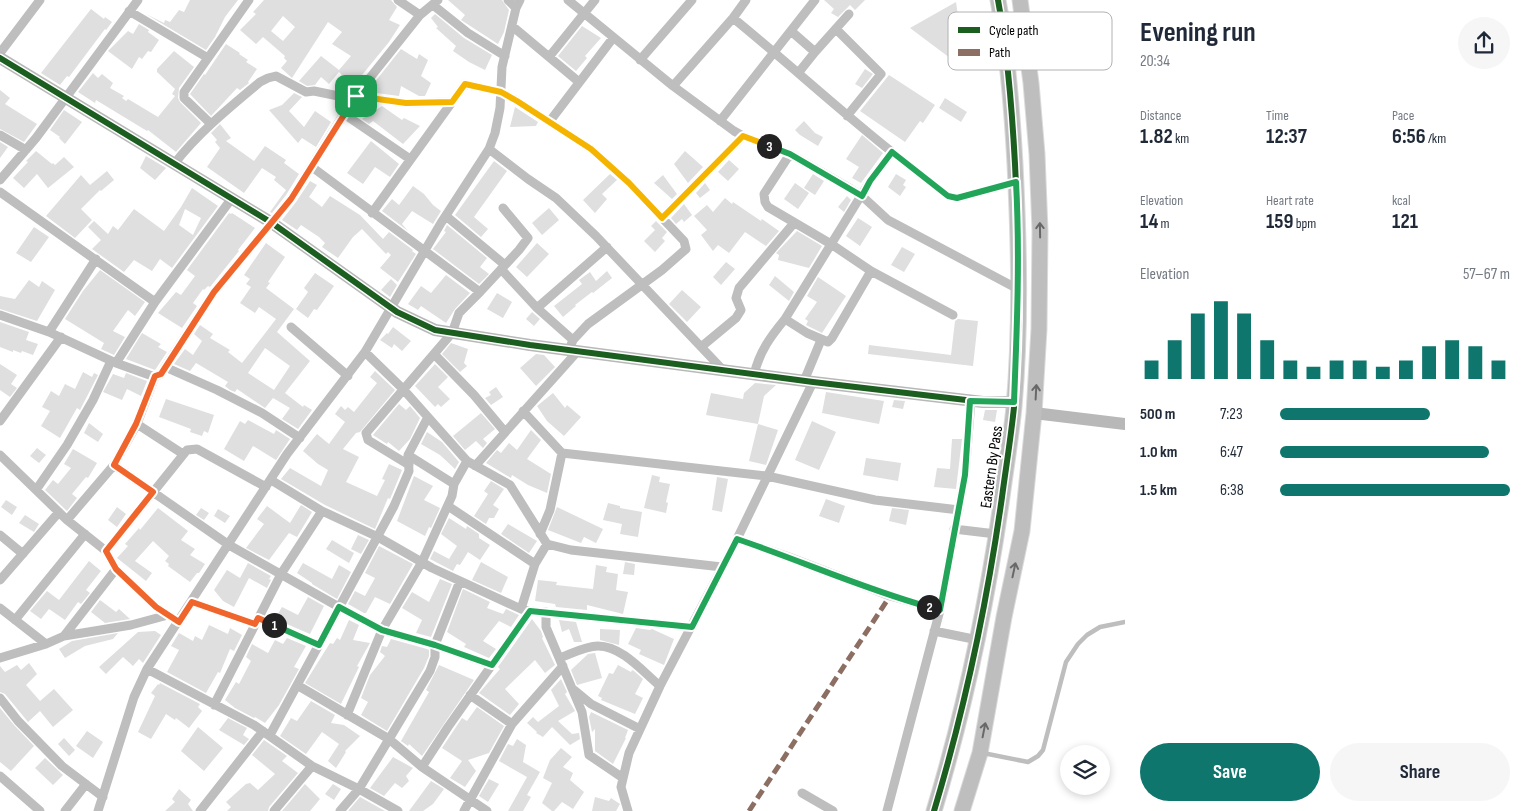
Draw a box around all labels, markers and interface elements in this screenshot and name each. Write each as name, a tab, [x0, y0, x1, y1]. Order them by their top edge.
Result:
legend	[948, 12, 1112, 70]
text: Evening run	[1140, 16, 1256, 49]
button: share	[1458, 17, 1510, 69]
text: Cycle path	[989, 22, 1039, 39]
text: Path	[989, 44, 1010, 61]
text: 20:34	[1140, 52, 1170, 71]
pin	[335, 75, 377, 117]
icon: arrive	[342, 82, 370, 110]
text: Distance	[1140, 107, 1181, 124]
text: Time	[1266, 107, 1289, 124]
text: Pace	[1392, 107, 1414, 124]
text: 1.82	[1140, 124, 1173, 149]
text: 12:37	[1266, 124, 1307, 149]
text: 6:56	[1392, 124, 1426, 149]
text: km	[1173, 130, 1189, 147]
text: /km	[1426, 130, 1446, 147]
pin: 3	[756, 134, 782, 158]
text: 3	[766, 138, 773, 155]
text: Elevation	[1140, 192, 1183, 209]
text: Heart rate	[1266, 192, 1314, 209]
text: kcal	[1392, 192, 1411, 209]
text: 14	[1140, 209, 1158, 234]
text: 159	[1266, 209, 1293, 234]
text: 121	[1392, 209, 1418, 234]
text: m	[1158, 215, 1169, 232]
text: bpm	[1293, 215, 1316, 232]
one-way arrow	[1035, 222, 1045, 238]
text: Elevation	[1140, 265, 1189, 284]
text: 57–67 m	[1463, 265, 1510, 284]
one-way arrow	[1031, 384, 1040, 400]
text: 500 m	[1140, 405, 1175, 424]
text: 7:23	[1220, 405, 1243, 424]
street label: Eastern By Pass	[977, 424, 1007, 509]
text: 1.0 km	[1140, 443, 1177, 462]
text: 6:47	[1220, 443, 1243, 462]
text: 1.5 km	[1140, 481, 1177, 500]
text: 6:38	[1220, 481, 1244, 500]
one-way arrow	[1009, 563, 1019, 579]
pin: 2	[916, 594, 942, 620]
text: 2	[926, 599, 933, 616]
pin: 1	[262, 612, 286, 638]
text: 1	[272, 617, 277, 634]
one-way arrow	[979, 722, 989, 738]
button: Save	[1140, 743, 1320, 801]
button: Share	[1330, 743, 1510, 801]
map controls	[1060, 745, 1110, 795]
button: layers	[1060, 745, 1110, 795]

